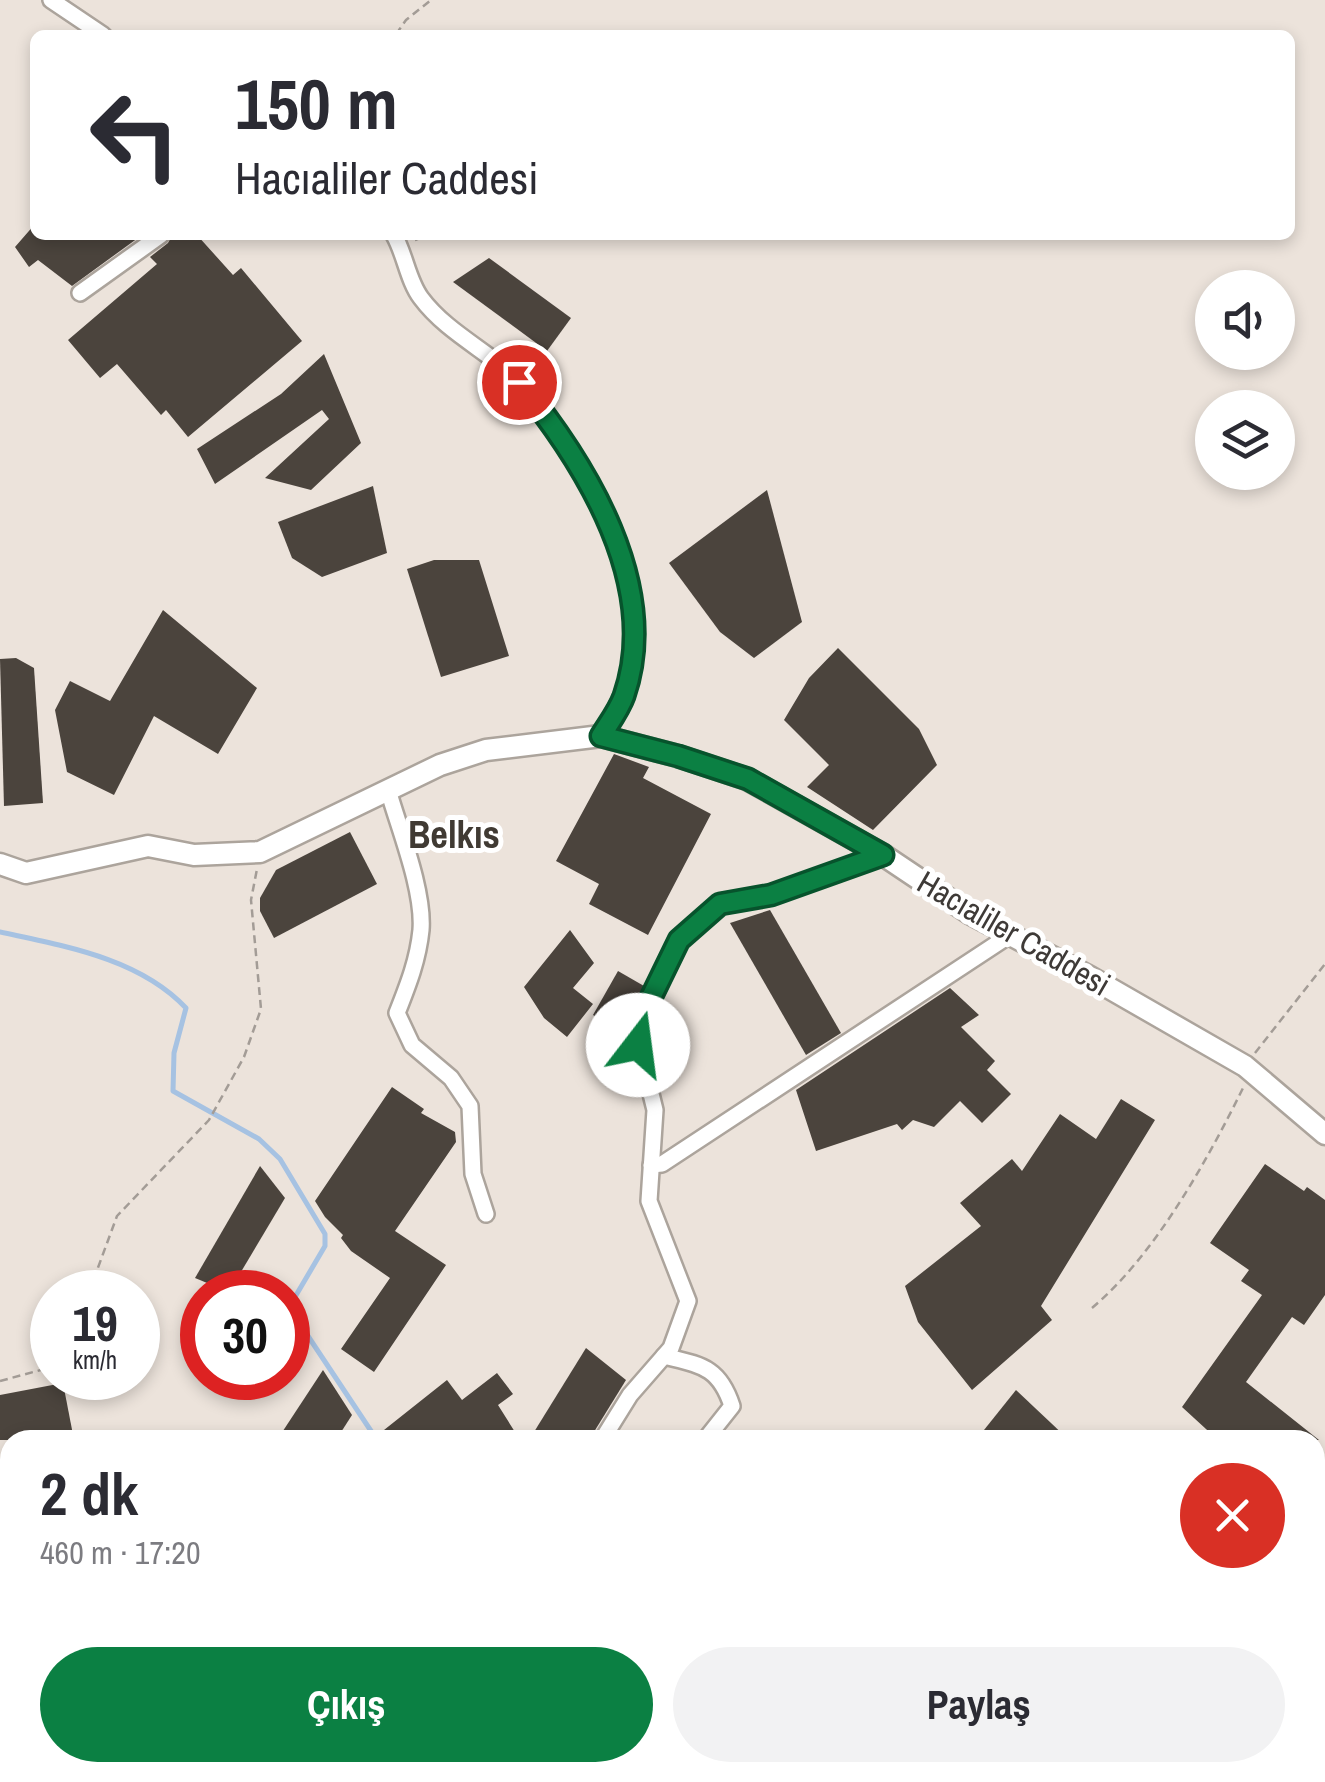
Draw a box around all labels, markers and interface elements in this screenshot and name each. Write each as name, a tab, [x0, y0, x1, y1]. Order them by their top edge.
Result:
text: 150 m	[235, 57, 398, 151]
icon: left	[70, 70, 200, 200]
text: Hacıaliler Caddesi	[235, 147, 539, 208]
map controls	[1195, 270, 1295, 490]
button: sound	[1195, 270, 1295, 370]
pin	[477, 340, 562, 425]
icon: arrive	[492, 355, 547, 410]
button: layers	[1195, 390, 1295, 490]
district label: Belkıs	[408, 809, 500, 860]
street label: Hacıaliler Caddesi	[910, 860, 1118, 1006]
position arrow	[586, 993, 690, 1097]
speed limit sign: 30	[180, 1270, 310, 1400]
text: 19	[72, 1289, 118, 1357]
text: km/h	[73, 1343, 117, 1377]
text: 2 dk	[40, 1453, 138, 1534]
button: close	[1180, 1463, 1285, 1568]
text: 460 m · 17:20	[40, 1531, 200, 1574]
button: Çıkış	[40, 1647, 653, 1762]
button: Paylaş	[673, 1647, 1285, 1762]

